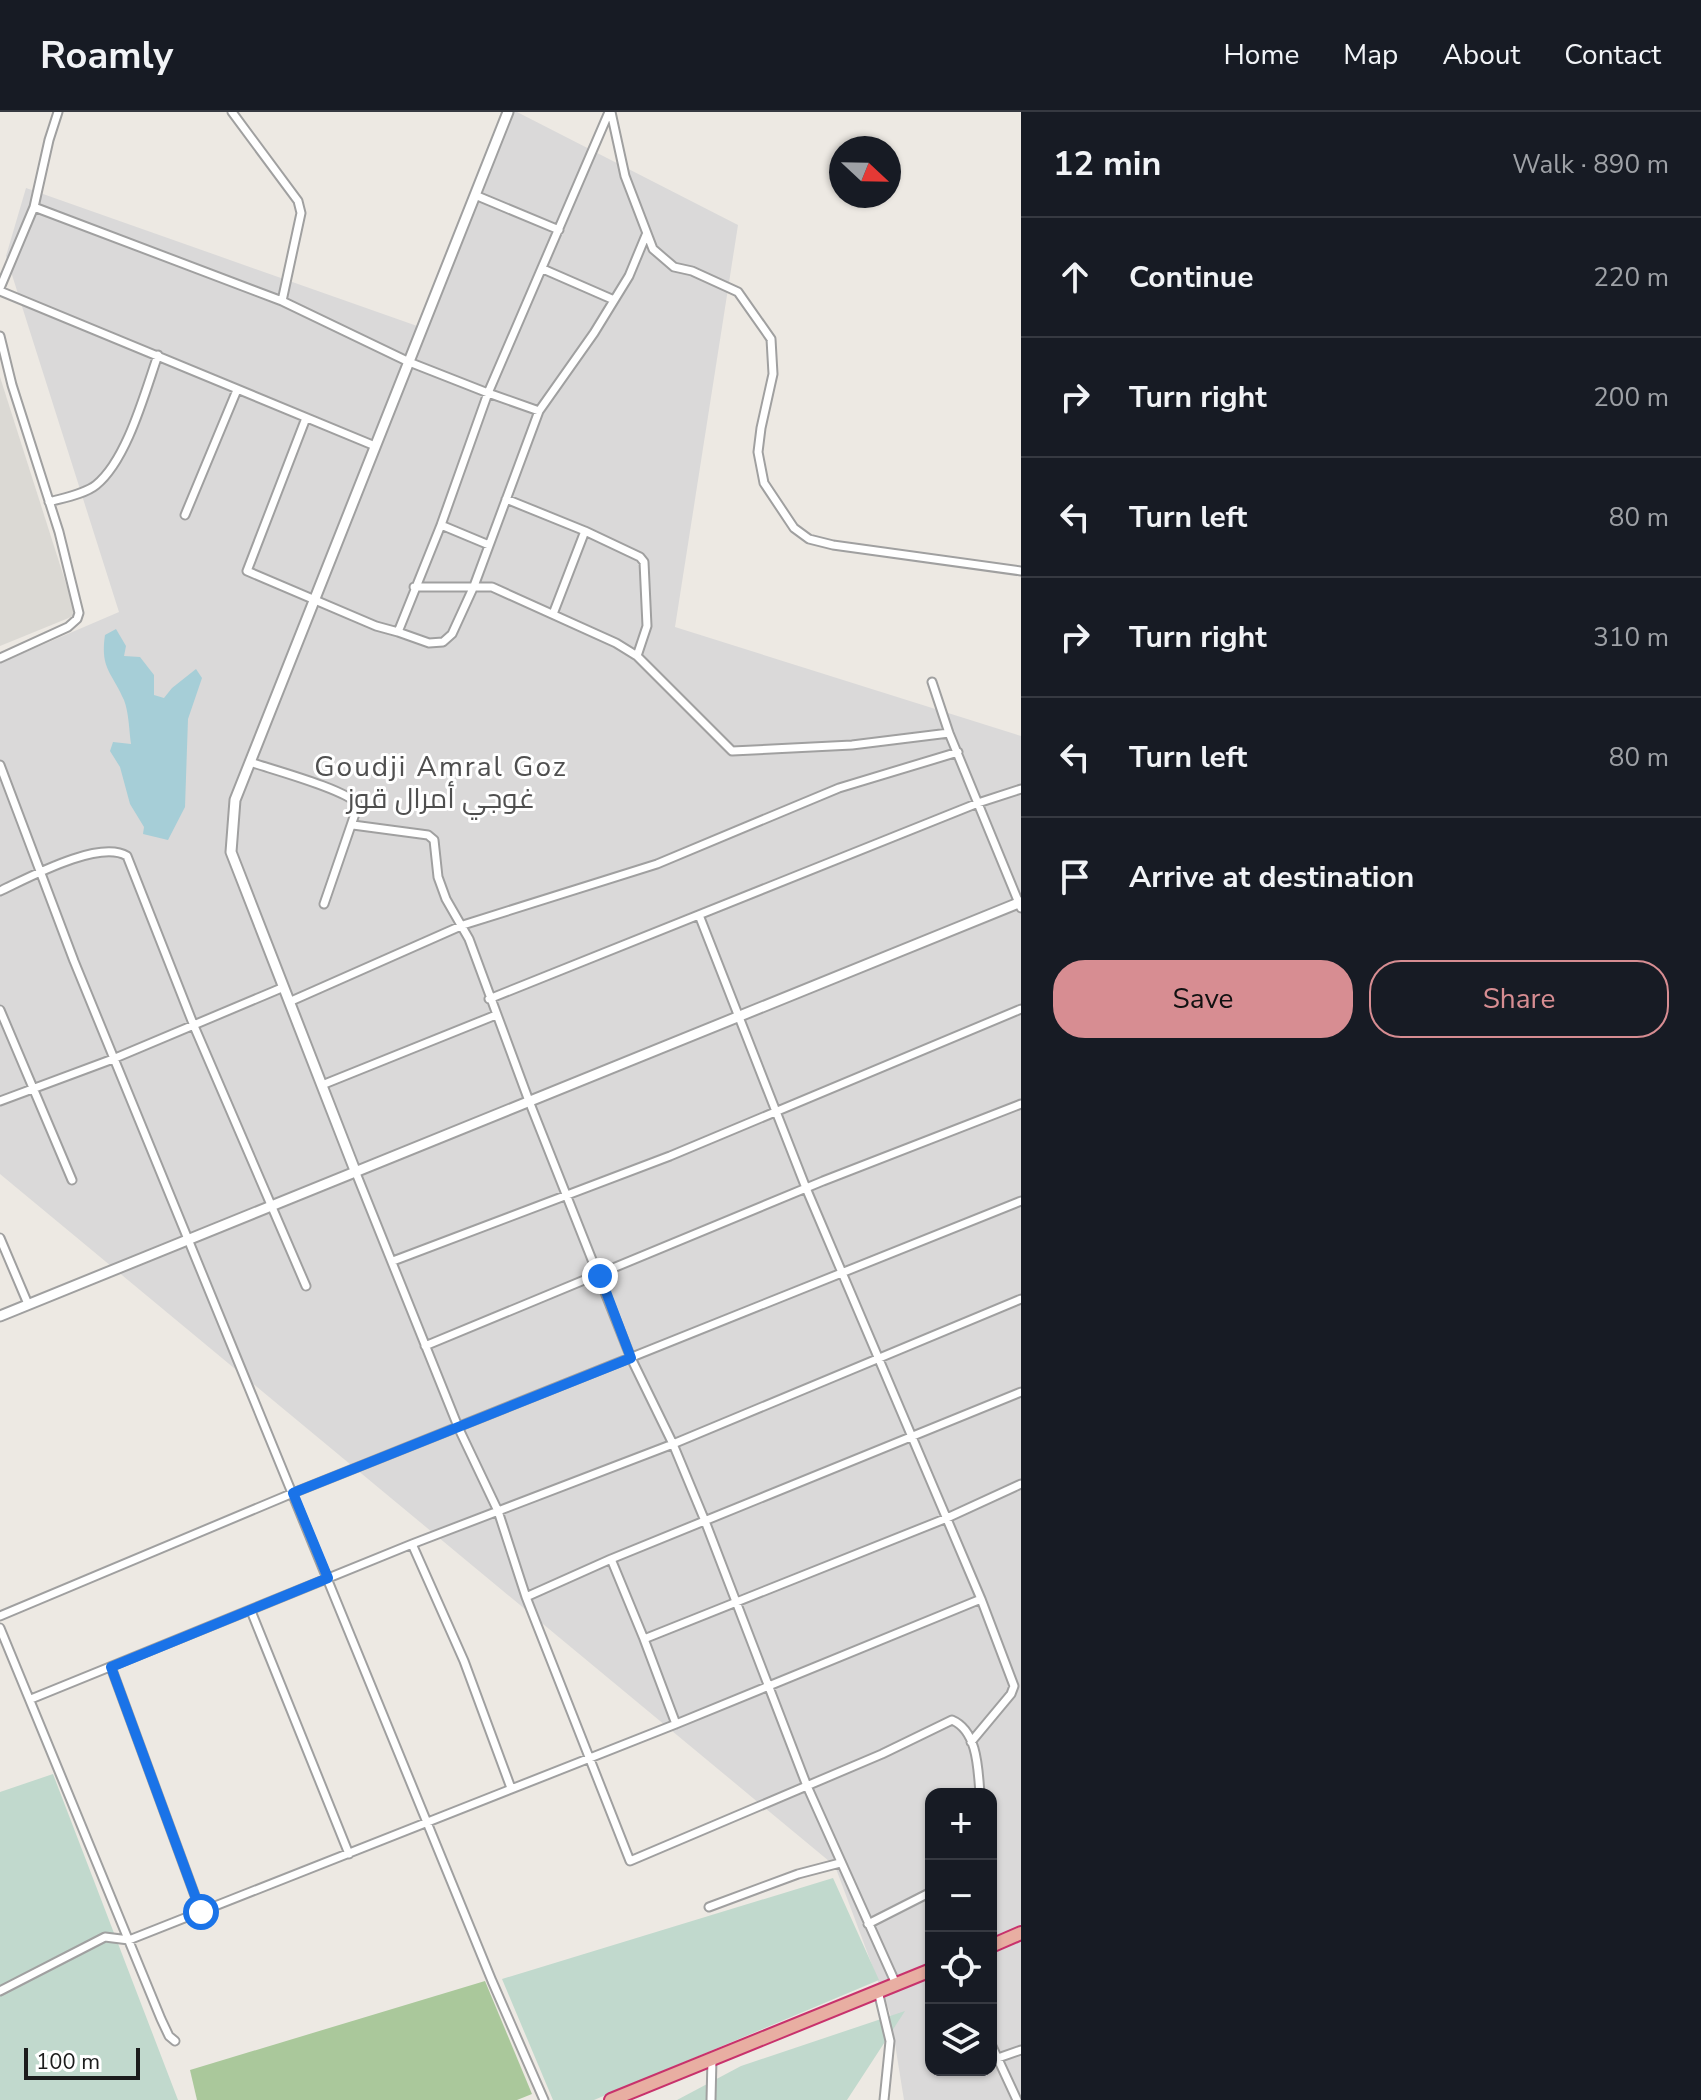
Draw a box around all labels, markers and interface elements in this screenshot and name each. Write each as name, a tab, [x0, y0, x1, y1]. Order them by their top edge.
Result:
text: Roamly	[40, 30, 173, 81]
text: Home	[1224, 36, 1299, 74]
text: Map	[1343, 36, 1398, 74]
text: About	[1442, 36, 1520, 74]
text: Contact	[1564, 36, 1661, 74]
north arrow	[829, 136, 901, 208]
text: 12 min	[1053, 141, 1161, 187]
text: Walk · 890 m	[1512, 147, 1669, 182]
icon: ahead	[1053, 255, 1097, 299]
text: Continue	[1129, 257, 1254, 298]
text: 220 m	[1593, 260, 1669, 295]
icon: right	[1053, 375, 1097, 419]
text: Turn right	[1129, 377, 1267, 418]
text: 200 m	[1593, 380, 1669, 415]
icon: left	[1053, 495, 1097, 539]
text: Turn left	[1129, 497, 1247, 538]
text: 80 m	[1609, 500, 1669, 535]
icon: right	[1053, 615, 1097, 659]
text: Turn right	[1129, 617, 1267, 658]
text: 310 m	[1593, 620, 1669, 655]
icon: left	[1053, 735, 1097, 779]
text: Turn left	[1129, 737, 1247, 778]
text: 80 m	[1609, 740, 1669, 775]
district label: Goudji Amral Goz غوجي أمرال قوز	[314, 748, 568, 820]
icon: arrive	[1053, 855, 1097, 899]
text: Arrive at destination	[1129, 857, 1414, 898]
button: Save	[1053, 960, 1353, 1038]
button: Share	[1369, 960, 1669, 1038]
route end	[582, 1258, 618, 1294]
map controls	[925, 1788, 997, 2076]
button: +	[925, 1788, 997, 1860]
button: −	[925, 1860, 997, 1932]
route start	[183, 1894, 219, 1930]
button: locate	[925, 1932, 997, 2004]
button: layers	[925, 2004, 997, 2076]
scale bar	[24, 2044, 140, 2080]
text: 100 m	[36, 2047, 100, 2077]

